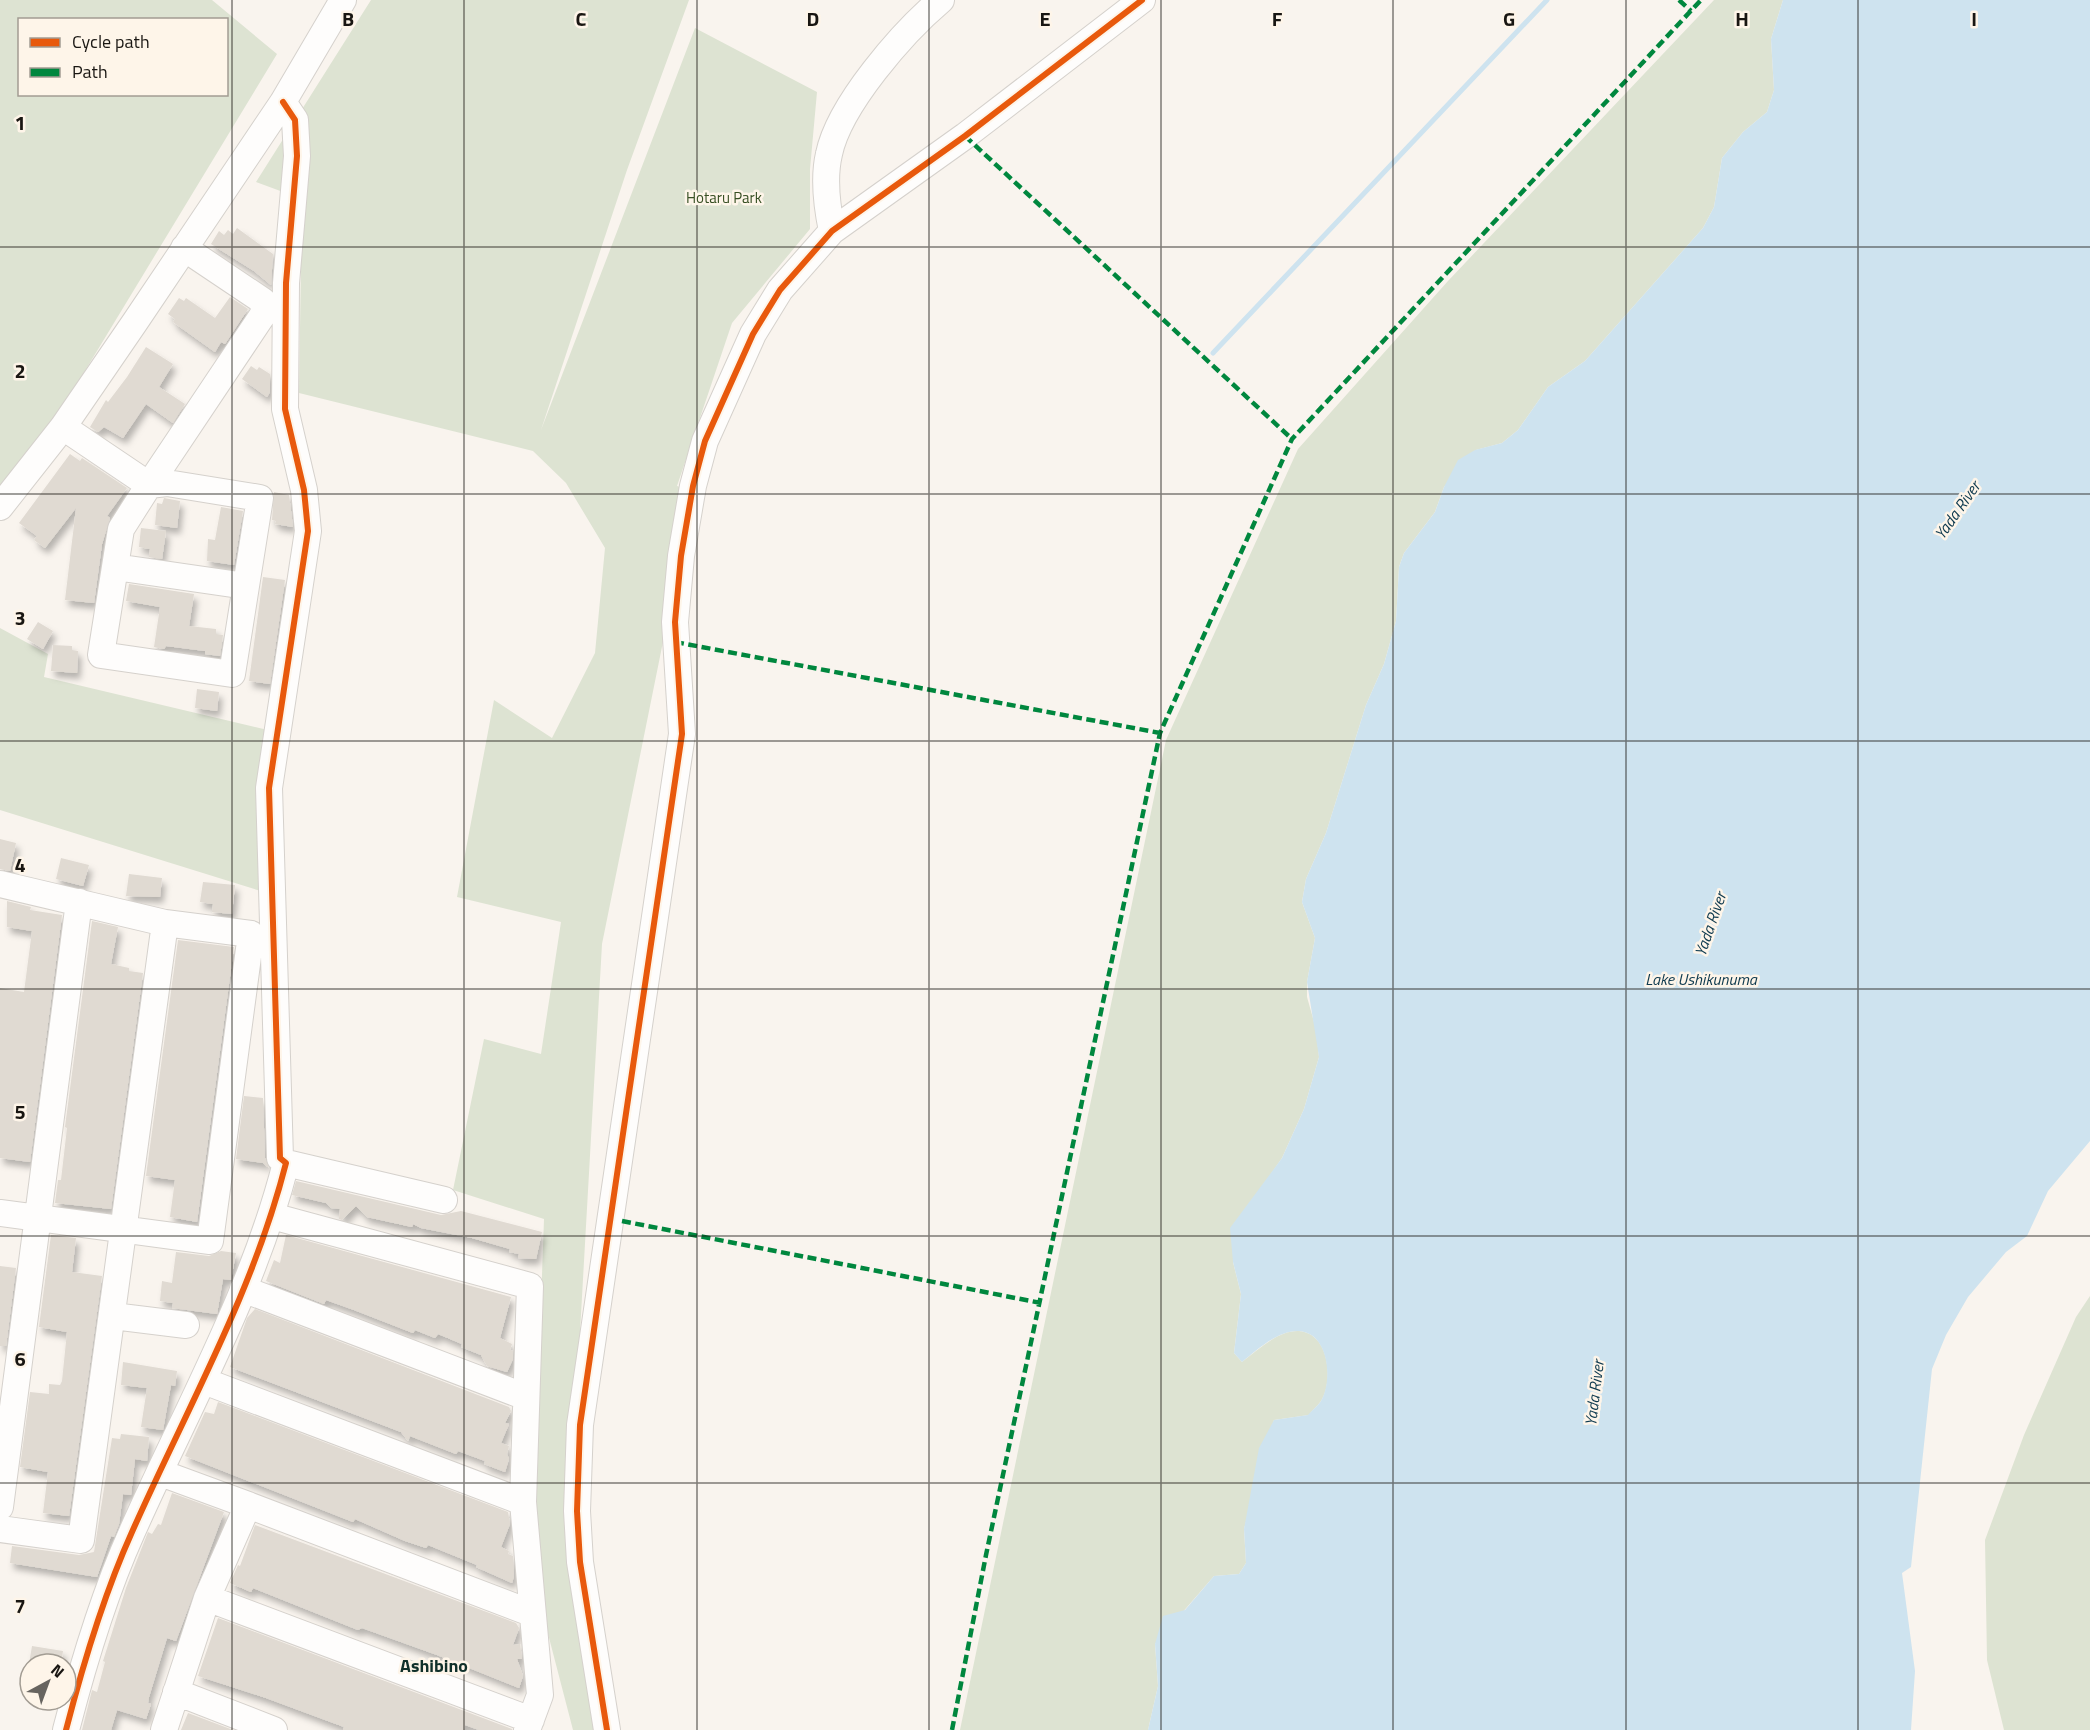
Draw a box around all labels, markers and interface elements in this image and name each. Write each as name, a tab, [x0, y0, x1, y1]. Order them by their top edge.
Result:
text: B	[342, 3, 354, 34]
text: C	[576, 3, 587, 34]
text: D	[807, 3, 819, 34]
text: E	[1039, 3, 1051, 34]
text: F	[1272, 3, 1283, 34]
text: G	[1503, 3, 1515, 34]
text: H	[1735, 3, 1749, 34]
text: I	[1971, 3, 1977, 34]
legend	[18, 18, 228, 96]
text: Cycle path	[72, 28, 150, 55]
text: Path	[72, 58, 108, 85]
text: 1	[14, 107, 26, 138]
park label: Hotaru Park	[686, 186, 762, 209]
text: 2	[14, 355, 26, 386]
water label: Yada River	[1928, 474, 1987, 544]
text: 3	[14, 602, 26, 633]
text: 4	[14, 849, 26, 880]
water label: Yada River	[1688, 887, 1733, 959]
water label: Lake Ushikunuma	[1645, 967, 1758, 991]
text: 5	[14, 1096, 26, 1127]
text: 6	[14, 1343, 26, 1374]
water label: Yada River	[1578, 1357, 1610, 1427]
text: 7	[14, 1590, 26, 1621]
north arrow	[18, 1652, 78, 1712]
district label: Ashibino	[400, 1652, 468, 1679]
text: N	[46, 1658, 70, 1683]

